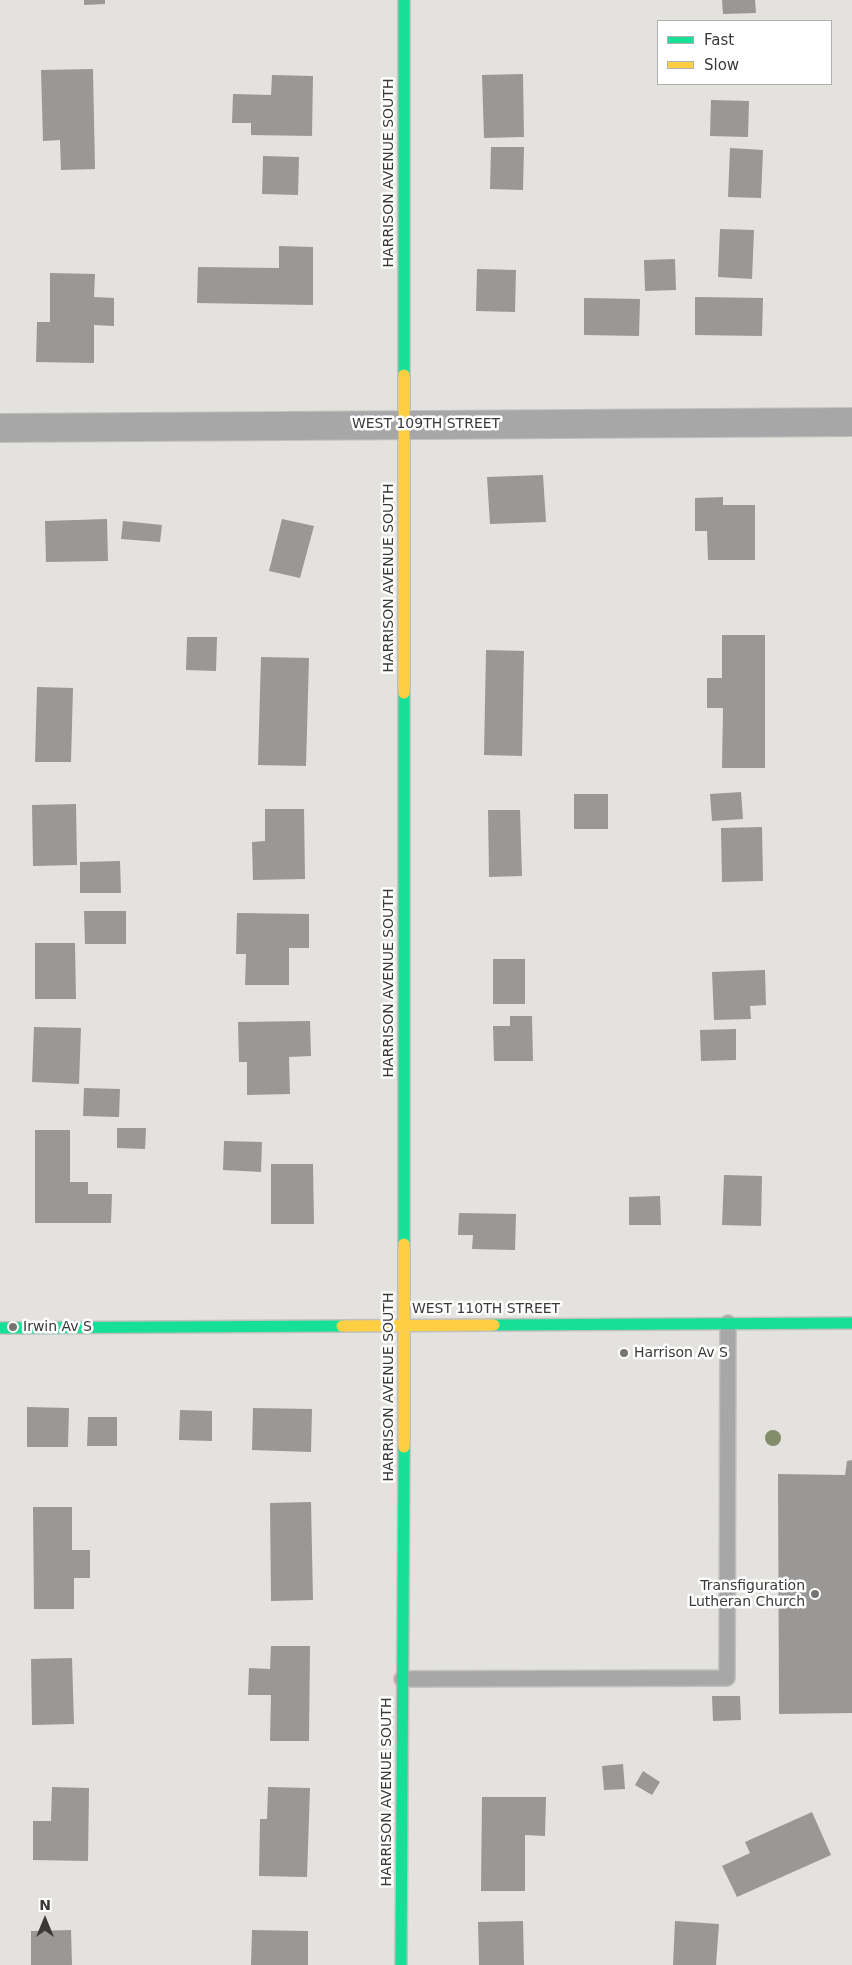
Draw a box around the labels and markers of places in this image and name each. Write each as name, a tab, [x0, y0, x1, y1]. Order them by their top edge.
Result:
place label: Irwin Av S	[23, 1319, 92, 1335]
marker: Irwin Av S	[7, 1321, 19, 1333]
place label: Harrison Av S	[634, 1345, 728, 1361]
marker: Harrison Av S	[618, 1347, 630, 1359]
place label: Transfiguration Lutheran Church	[688, 1578, 805, 1610]
marker: Transfiguration Lutheran Church	[809, 1588, 821, 1600]

